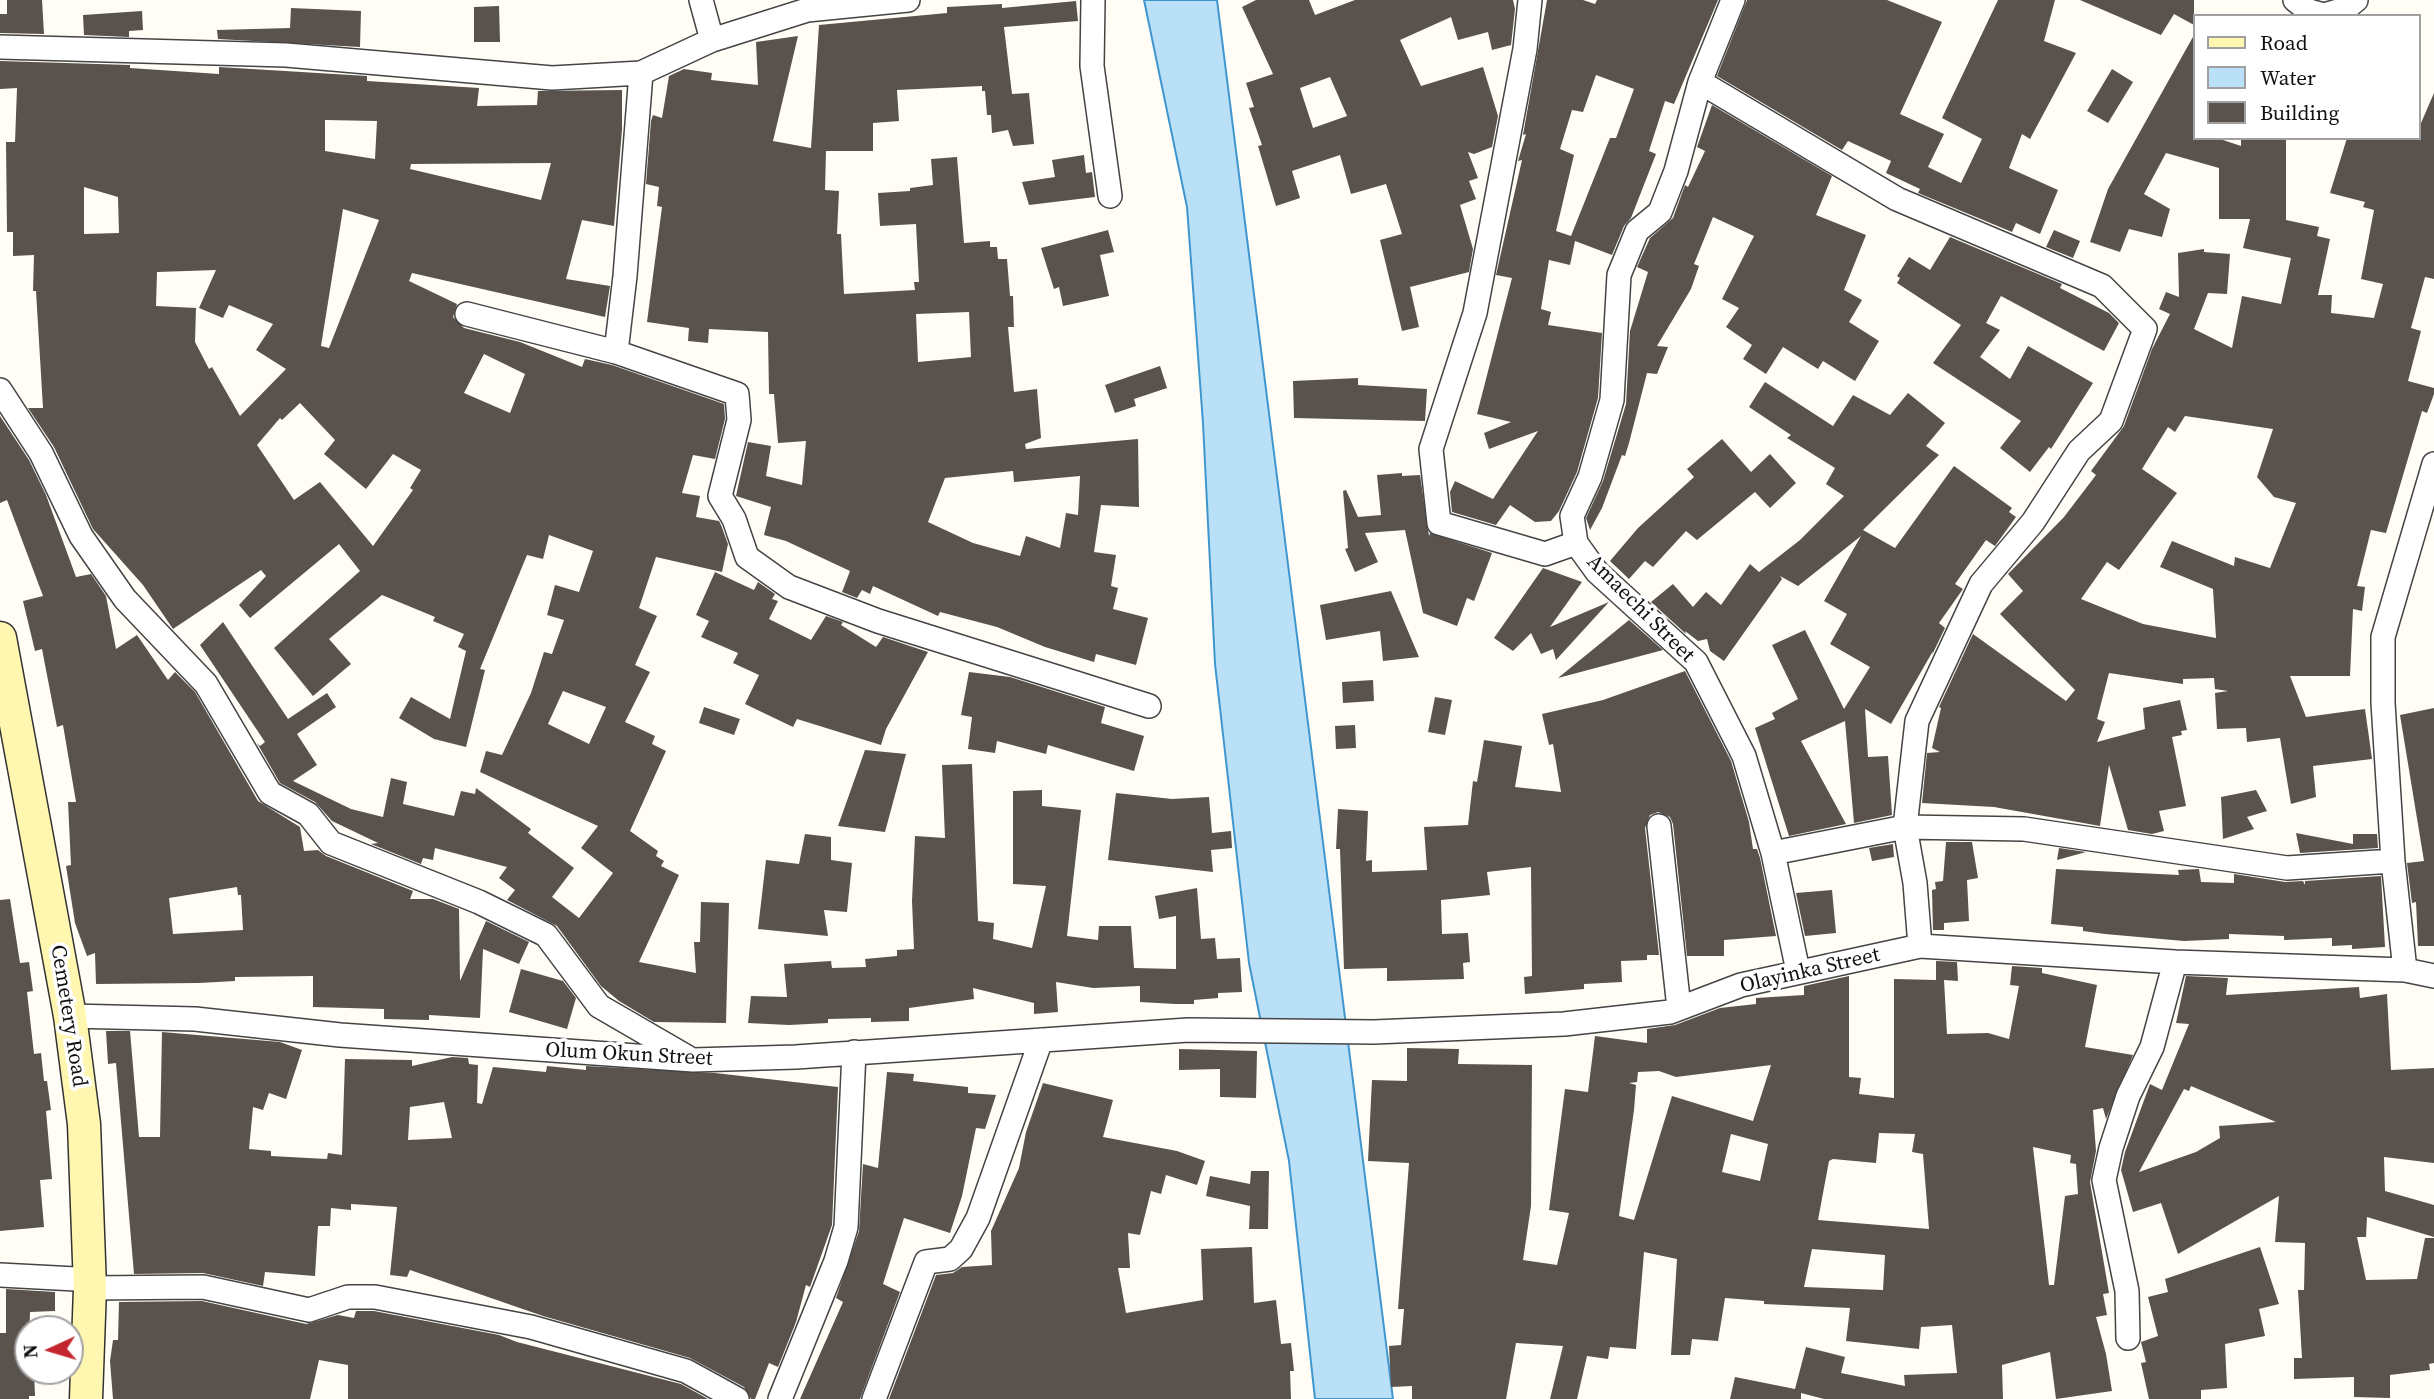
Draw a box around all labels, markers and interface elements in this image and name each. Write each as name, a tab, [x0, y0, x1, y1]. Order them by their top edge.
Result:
legend	[2192, 14, 2420, 140]
text: Road	[2260, 28, 2308, 57]
text: Water	[2260, 63, 2316, 92]
text: Building	[2260, 98, 2339, 127]
street label: Amaechi Street	[1581, 550, 1699, 668]
street label: Cemetery Road	[44, 943, 92, 1089]
street label: Olayinka Street	[1738, 943, 1882, 999]
street label: Olum Okun Street	[545, 1038, 713, 1072]
north arrow	[14, 1315, 84, 1385]
text: N	[17, 1344, 43, 1359]

